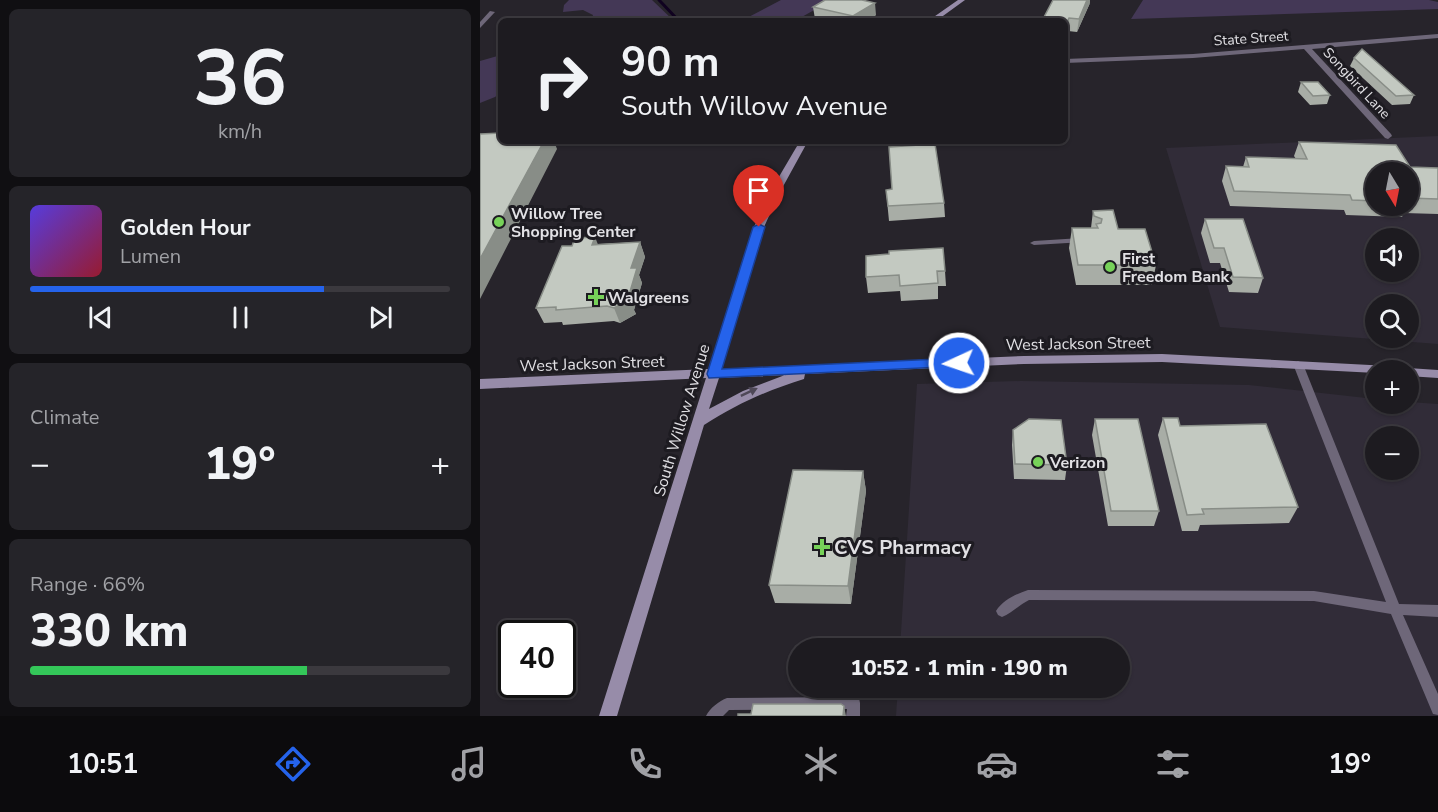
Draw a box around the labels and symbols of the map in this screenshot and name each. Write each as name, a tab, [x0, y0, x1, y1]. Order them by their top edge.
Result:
street label: State Street	[1213, 26, 1289, 51]
street label: Songbird Lane	[1319, 44, 1395, 123]
north arrow	[1365, 162, 1419, 216]
pin	[733, 165, 784, 227]
place label: Willow Tree Shopping Center	[511, 203, 636, 243]
marker: Willow Tree Shopping Center	[492, 215, 506, 229]
place label: First Freedom Bank	[1122, 248, 1230, 288]
marker: First Freedom Bank	[1103, 260, 1117, 274]
place label: Walgreens	[608, 287, 689, 309]
marker: Walgreens	[589, 290, 603, 304]
position arrow	[927, 331, 991, 395]
street label: West Jackson Street	[1005, 332, 1151, 356]
street label: South Willow Avenue	[648, 342, 716, 499]
street label: West Jackson Street	[519, 350, 665, 378]
one-way arrow	[740, 387, 758, 397]
place label: Verizon	[1049, 452, 1105, 474]
marker: Verizon	[1031, 455, 1045, 469]
place label: CVS Pharmacy	[834, 534, 972, 561]
marker: CVS Pharmacy	[815, 540, 829, 554]
speed limit sign: 40	[498, 620, 576, 698]

